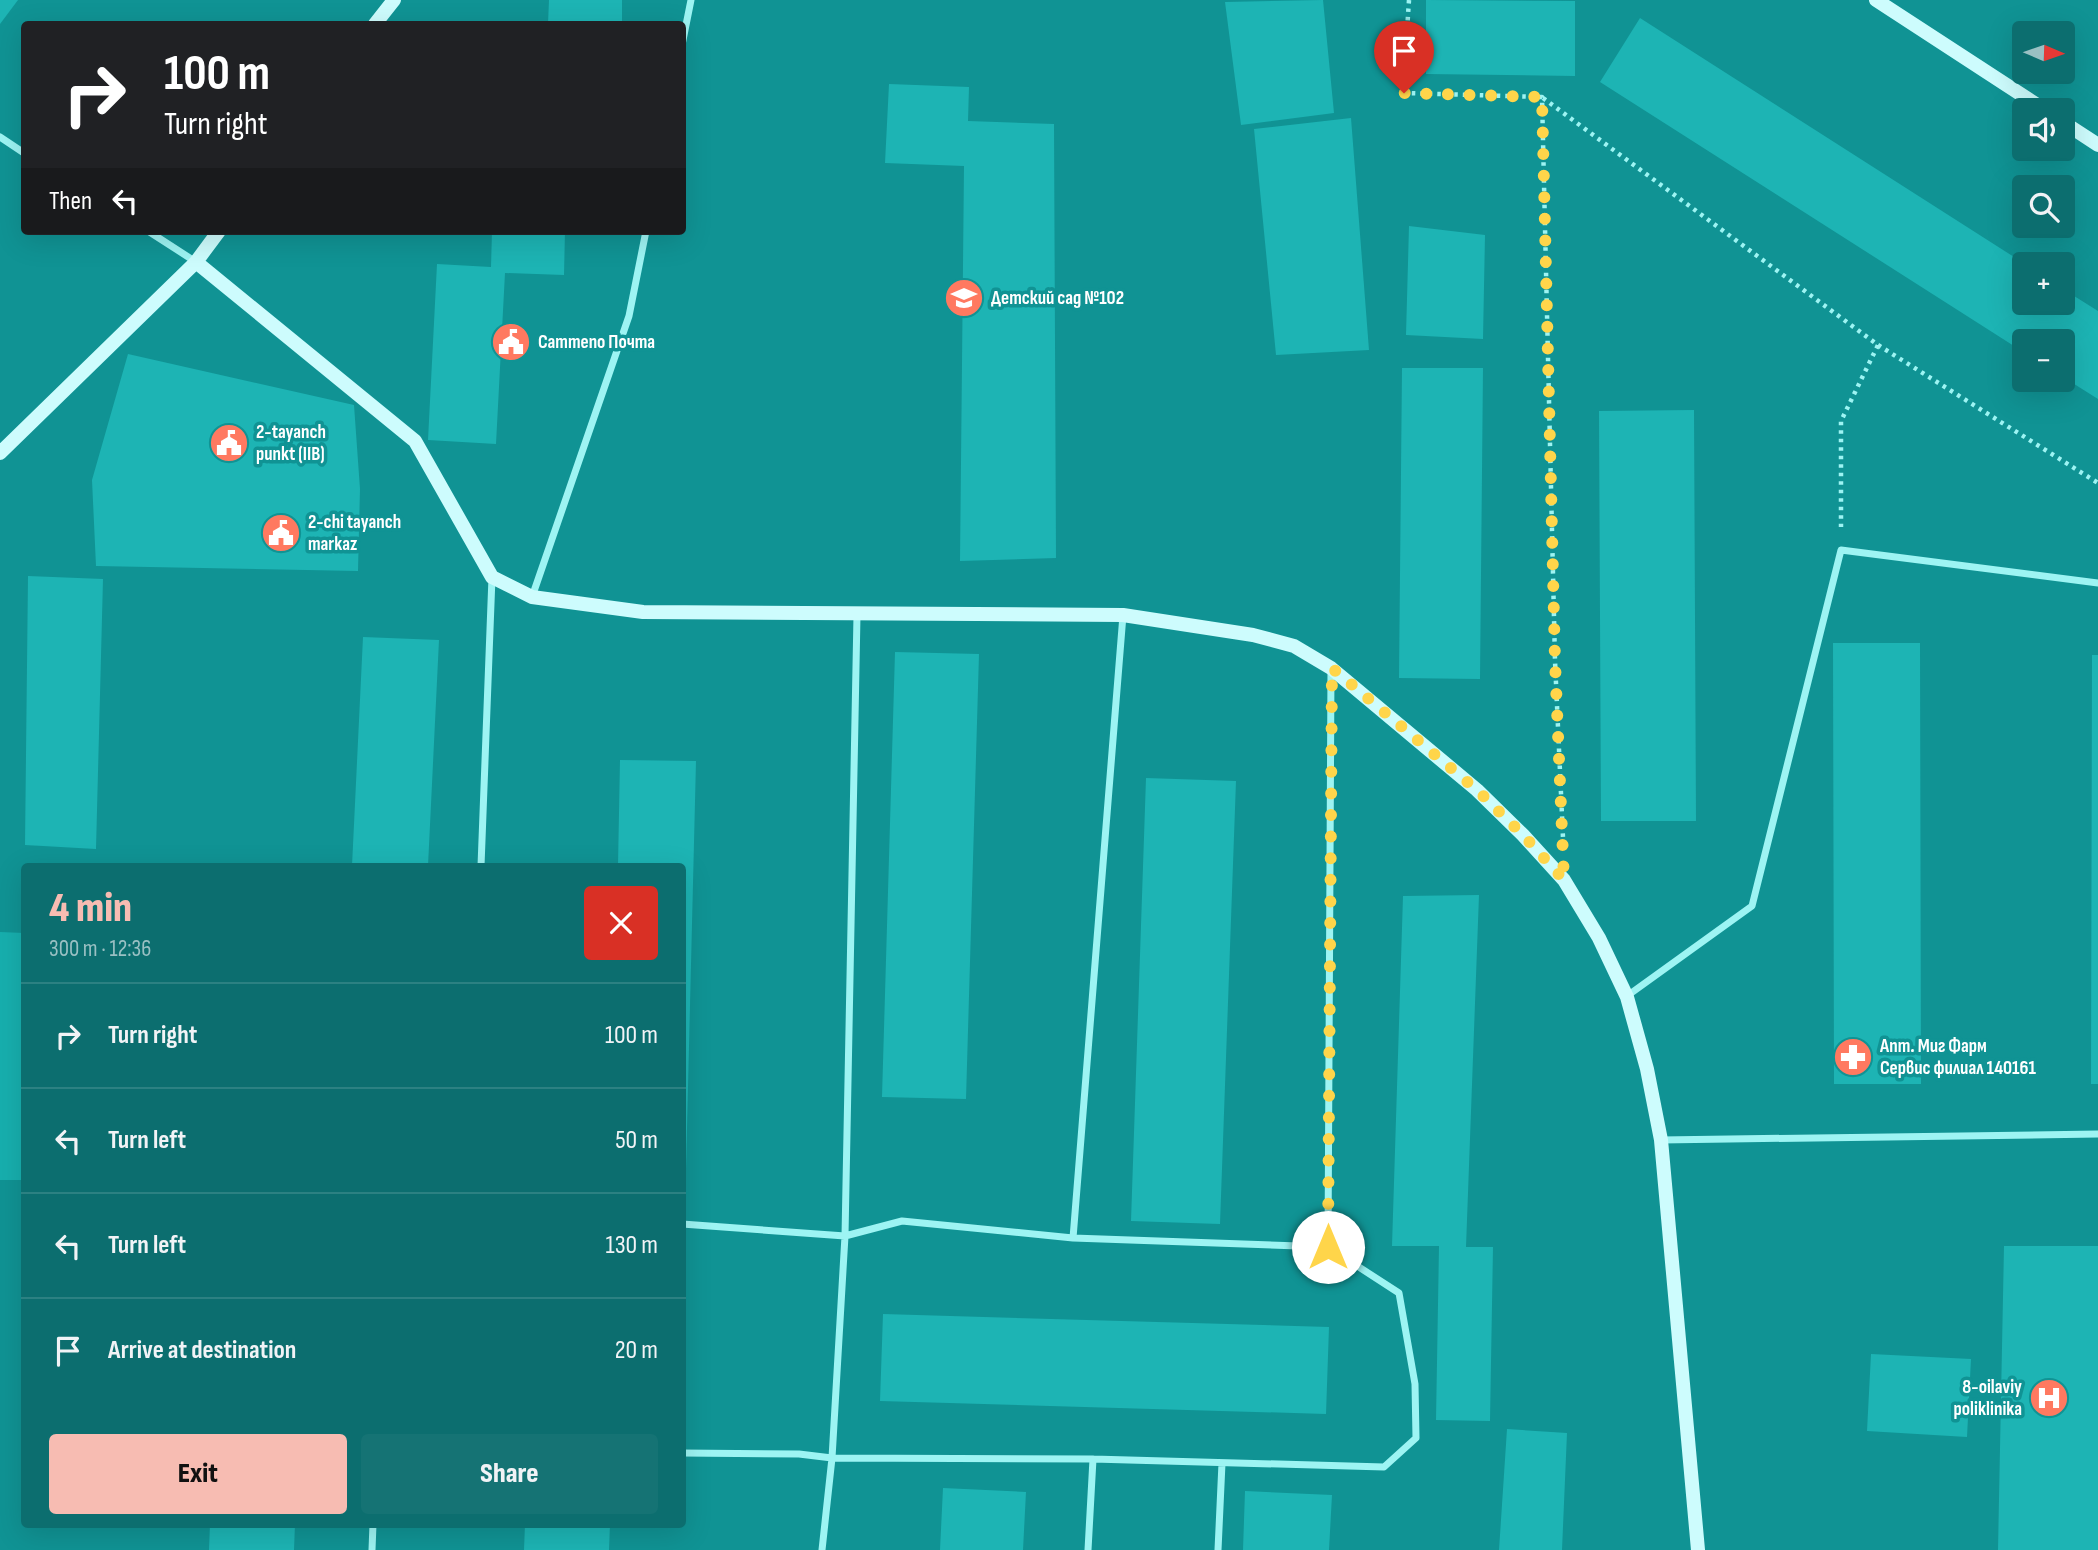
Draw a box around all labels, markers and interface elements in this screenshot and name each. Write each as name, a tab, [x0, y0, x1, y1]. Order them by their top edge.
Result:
pin	[1374, 21, 1434, 93]
north arrow	[2012, 21, 2076, 84]
map controls	[2012, 21, 2075, 392]
icon: arrive	[1385, 32, 1423, 70]
text: 100 m	[164, 45, 270, 104]
icon: right	[49, 49, 140, 140]
button: sound	[2012, 98, 2075, 161]
text: Turn right	[164, 105, 268, 144]
button: search	[2012, 175, 2075, 238]
icon: left	[106, 182, 144, 220]
text: Then	[49, 186, 92, 217]
button: +	[2012, 252, 2075, 315]
school or university icon: Детский сад №102	[943, 277, 985, 319]
place label: Детский сад №102	[991, 287, 1124, 310]
public building icon: Саттепо Почта	[490, 321, 532, 363]
button: −	[2012, 329, 2075, 392]
place label: Саттепо Почта	[538, 331, 655, 354]
place label: 2-tayanch punkt (IIB)	[256, 421, 326, 466]
public building icon: 2-tayanch punkt (IIB)	[208, 422, 250, 464]
place label: 2-chi tayanch markaz	[308, 511, 401, 556]
public building icon: 2-chi tayanch markaz	[260, 512, 302, 554]
text: 4 min	[49, 883, 132, 934]
button: close	[584, 886, 658, 960]
text: 300 m · 12:36	[49, 935, 151, 963]
icon: right	[49, 1017, 87, 1055]
text: Turn right	[108, 1020, 197, 1051]
text: 100 m	[605, 1020, 658, 1051]
place label: Апт. Миг Фарм Сервис филиал 140161	[1879, 1035, 2037, 1080]
pharmacy icon: Апт. Миг Фарм Сервис филиал 140161	[1832, 1036, 1874, 1078]
icon: left	[49, 1122, 87, 1160]
text: Turn left	[108, 1125, 186, 1156]
text: 50 m	[615, 1125, 658, 1156]
position arrow	[1291, 1210, 1365, 1284]
icon: left	[49, 1227, 87, 1265]
text: Turn left	[108, 1230, 186, 1261]
text: 130 m	[606, 1230, 658, 1261]
icon: arrive	[49, 1332, 87, 1370]
text: Arrive at destination	[108, 1335, 296, 1366]
text: 20 m	[615, 1335, 658, 1366]
place label: 8-oilaviy poliklinika	[1954, 1376, 2022, 1421]
hospital icon: 8-oilaviy poliklinika	[2028, 1377, 2070, 1419]
button: Exit	[49, 1434, 347, 1514]
button: Share	[361, 1434, 658, 1514]

